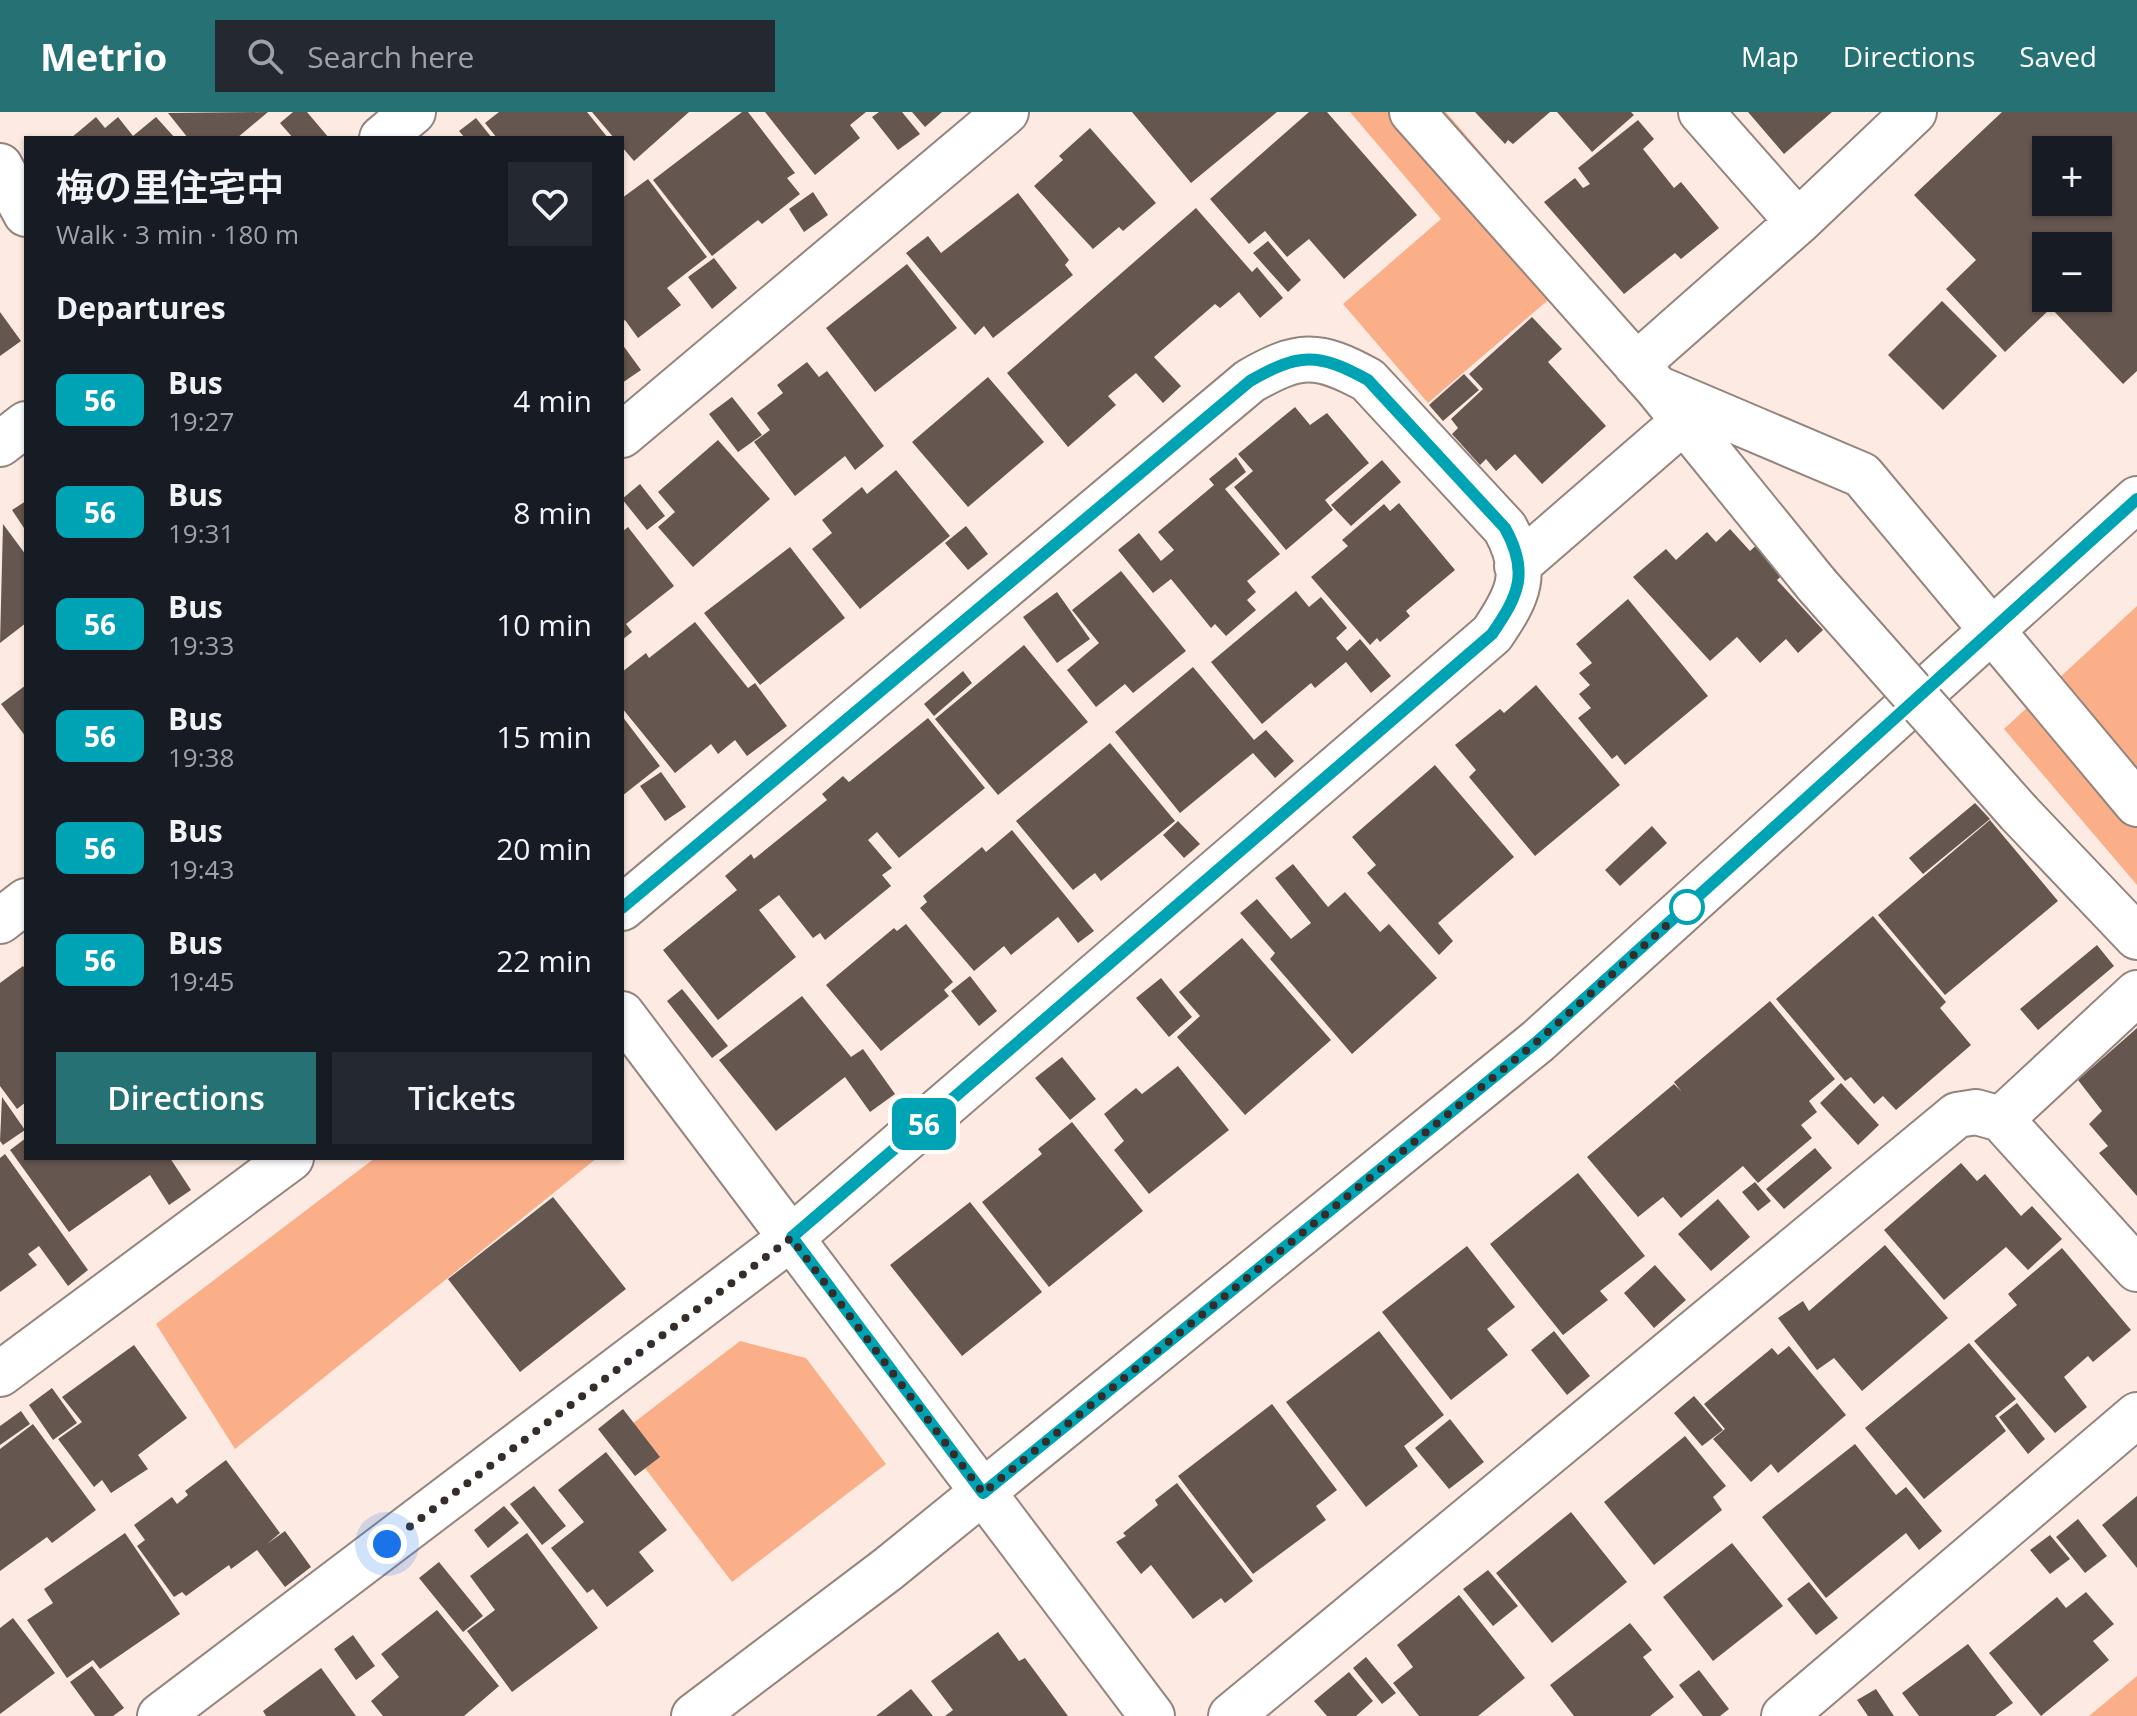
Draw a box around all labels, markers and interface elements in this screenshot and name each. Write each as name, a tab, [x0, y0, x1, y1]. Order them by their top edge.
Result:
search box	[215, 20, 775, 92]
text: Metrio	[40, 30, 167, 82]
icon: search	[243, 34, 287, 78]
text: Search here	[307, 36, 474, 77]
text: Map	[1741, 37, 1799, 75]
text: Directions	[1843, 37, 1975, 75]
text: Saved	[2019, 37, 2097, 75]
map controls	[2032, 136, 2112, 312]
button: +	[2032, 136, 2112, 216]
text: 梅の里住宅中	[56, 160, 284, 212]
button: heart	[508, 162, 592, 246]
text: Walk · 3 min · 180 m	[56, 216, 299, 252]
button: −	[2032, 232, 2112, 312]
text: Departures	[56, 287, 226, 328]
text: Bus	[168, 362, 223, 403]
text: 4 min	[513, 380, 592, 421]
text: 56	[84, 381, 116, 419]
text: 19:27	[168, 403, 234, 439]
text: Bus	[168, 474, 223, 515]
text: 8 min	[513, 492, 592, 533]
text: 56	[84, 493, 116, 531]
text: 19:31	[168, 515, 234, 551]
text: Bus	[168, 586, 223, 627]
text: 10 min	[496, 604, 592, 645]
text: 56	[84, 605, 116, 643]
text: 19:33	[168, 627, 234, 663]
text: Bus	[168, 698, 223, 739]
text: 15 min	[496, 716, 592, 757]
text: 56	[84, 717, 116, 755]
text: 19:38	[168, 739, 234, 775]
text: Bus	[168, 810, 223, 851]
text: 20 min	[496, 828, 592, 869]
text: 56	[84, 829, 116, 867]
text: 19:43	[168, 851, 234, 887]
unlabelled marker	[1670, 890, 1704, 924]
text: Bus	[168, 922, 223, 963]
text: 22 min	[496, 940, 592, 981]
text: 56	[84, 941, 116, 979]
text: 19:45	[168, 963, 234, 999]
button: Directions	[56, 1052, 316, 1144]
button: Tickets	[332, 1052, 592, 1144]
line badge: 56	[888, 1098, 960, 1150]
text: 56	[908, 1105, 940, 1143]
your location	[367, 1524, 407, 1564]

